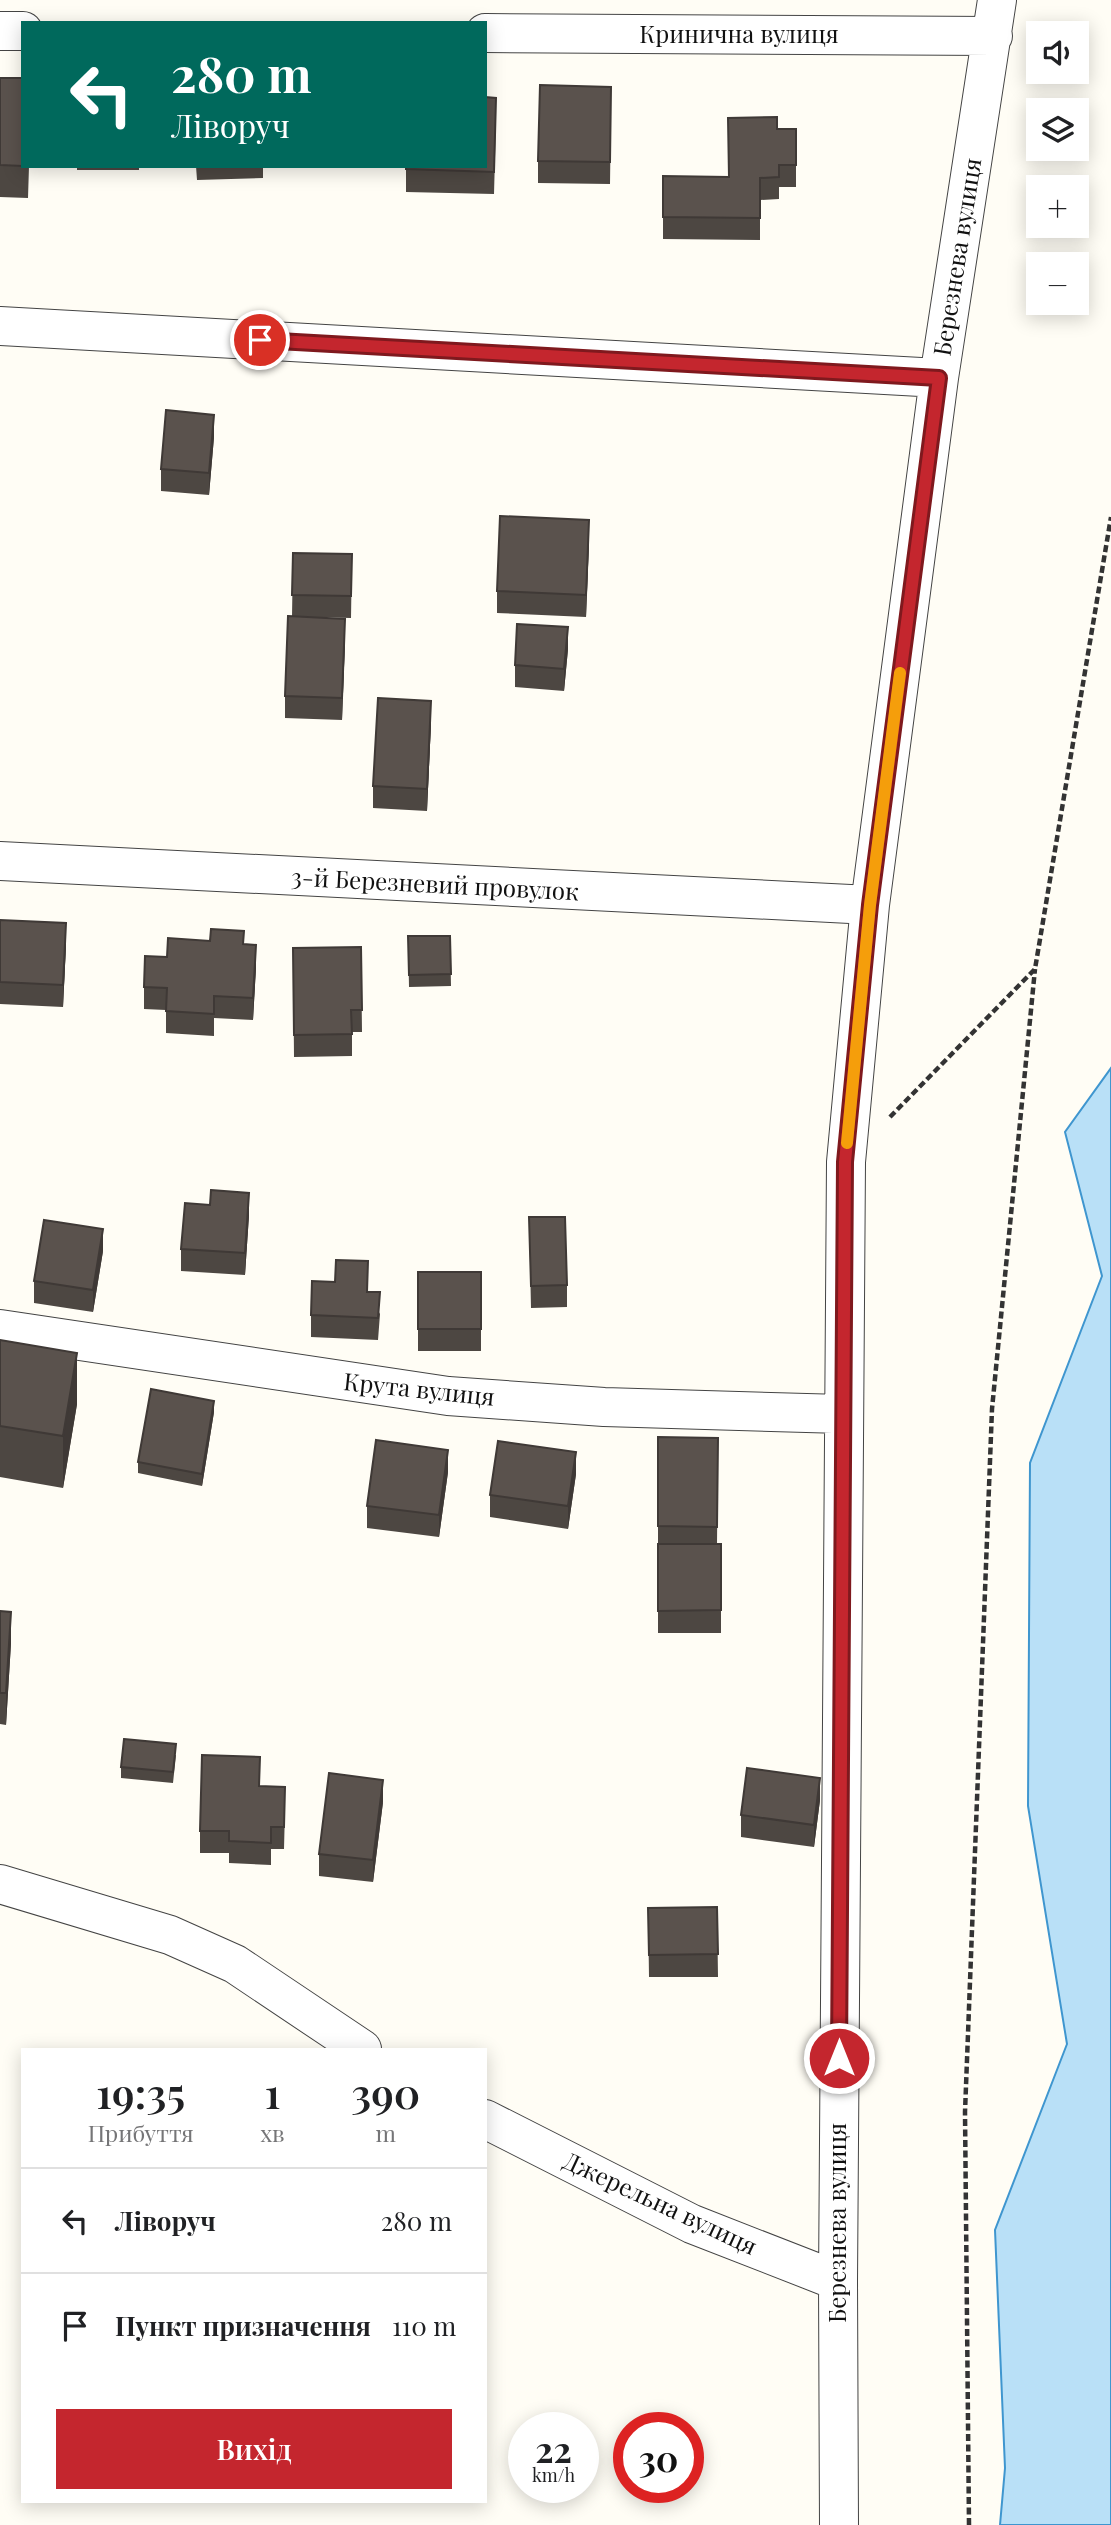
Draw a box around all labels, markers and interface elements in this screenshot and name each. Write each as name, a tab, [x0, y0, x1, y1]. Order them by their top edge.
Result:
street label: Кринична вулиця	[639, 17, 839, 49]
map controls	[1026, 21, 1089, 315]
button: sound	[1026, 21, 1089, 84]
text: 280 m	[171, 40, 311, 105]
icon: left	[56, 49, 147, 140]
button: layers	[1026, 98, 1089, 161]
text: Ліворуч	[171, 103, 290, 146]
street label: Березнева вулиця	[925, 155, 988, 358]
button: +	[1026, 175, 1089, 238]
button: −	[1026, 252, 1089, 315]
pin	[230, 310, 290, 370]
icon: arrive	[241, 321, 279, 359]
street label: 3-й Березневий провулок	[290, 859, 580, 907]
street label: Крута вулиця	[342, 1364, 496, 1412]
position arrow	[802, 2021, 876, 2095]
text: 19:35	[96, 2064, 185, 2120]
text: 1	[264, 2064, 280, 2120]
text: 390	[351, 2064, 420, 2120]
text: Прибуття	[88, 2117, 194, 2148]
text: хв	[260, 2117, 285, 2148]
text: m	[376, 2117, 396, 2148]
street label: Березнева вулиця	[820, 2123, 852, 2323]
street label: Джерельна вулиця	[559, 2143, 763, 2261]
icon: left	[56, 2202, 94, 2240]
text: Ліворуч	[115, 2203, 216, 2238]
text: 280 m	[381, 2203, 452, 2238]
icon: arrive	[56, 2307, 94, 2345]
text: Пункт призначення	[115, 2308, 371, 2343]
text: 110 m	[392, 2308, 456, 2343]
button: Вихід	[56, 2409, 452, 2489]
speed limit sign: 30	[613, 2412, 704, 2503]
text: 22	[535, 2425, 572, 2472]
text: km/h	[532, 2463, 575, 2487]

